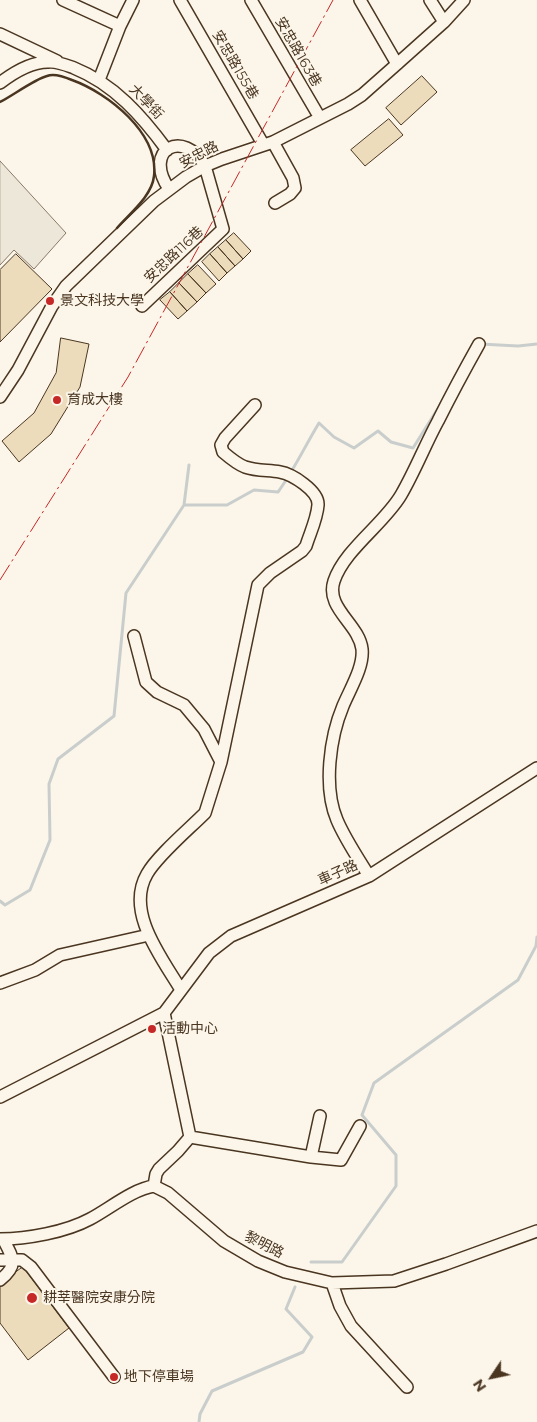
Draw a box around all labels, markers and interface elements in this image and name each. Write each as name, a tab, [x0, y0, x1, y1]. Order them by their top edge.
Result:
street label: 安忠路163巷	[271, 14, 325, 90]
street label: 安忠路155巷	[209, 28, 261, 102]
street label: 大學街	[125, 81, 167, 123]
street label: 安忠路	[176, 138, 222, 172]
street label: 安忠路116巷	[141, 223, 207, 287]
place label: 景文科技大學	[60, 293, 144, 309]
marker: 景文科技大學	[44, 295, 56, 307]
place label: 育成大樓	[67, 392, 123, 408]
marker: 育成大樓	[51, 394, 63, 406]
street label: 車子路	[315, 857, 361, 889]
place label: 活動中心	[162, 1021, 218, 1037]
marker: 活動中心	[146, 1023, 158, 1035]
street label: 黎明路	[241, 1228, 287, 1262]
place label: 耕莘醫院安康分院	[43, 1290, 155, 1306]
marker: 耕莘醫院安康分院	[25, 1291, 39, 1305]
north arrow	[467, 1352, 517, 1402]
place label: 地下停車場	[124, 1369, 194, 1385]
marker: 地下停車場	[108, 1371, 120, 1383]
text: N	[469, 1376, 490, 1395]

